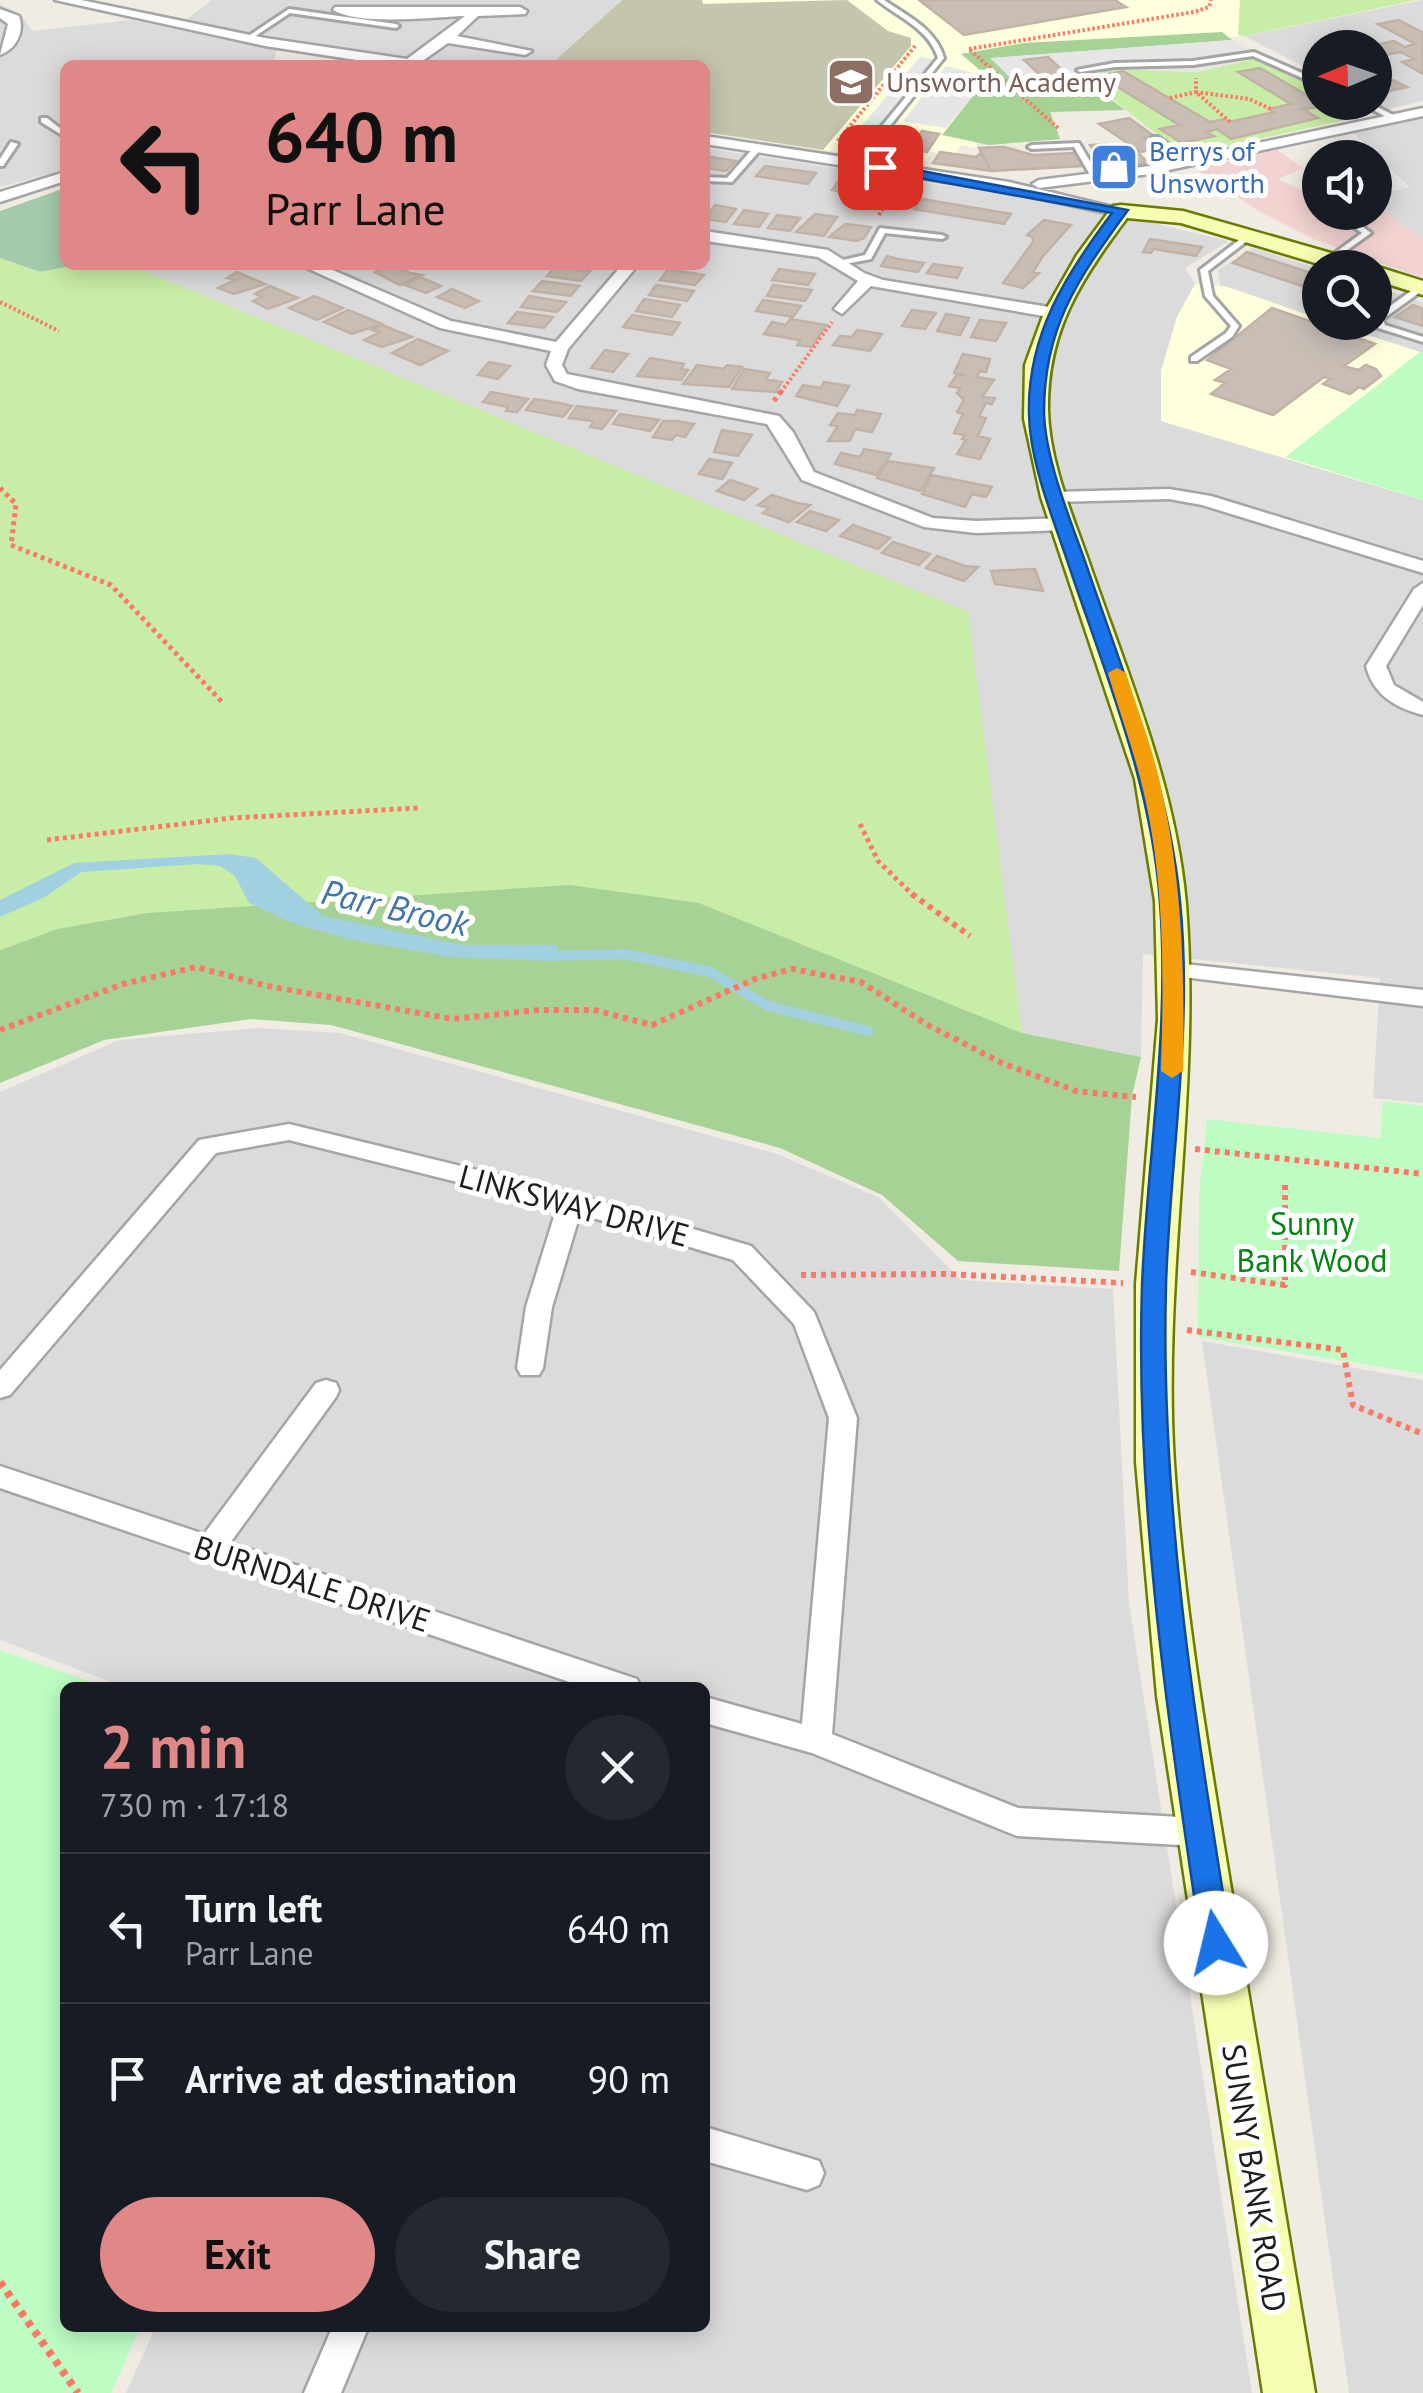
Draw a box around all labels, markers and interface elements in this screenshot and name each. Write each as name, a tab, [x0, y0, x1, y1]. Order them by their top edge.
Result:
north arrow	[1302, 30, 1392, 120]
map controls	[1302, 30, 1392, 340]
school or university icon: Unsworth Academy	[825, 56, 877, 108]
place label: Unsworth Academy	[886, 63, 1116, 100]
text: 640 m	[265, 91, 458, 181]
icon: left	[100, 100, 230, 230]
pin	[838, 125, 923, 210]
place label: Berrys of Unsworth	[1149, 132, 1265, 201]
icon: arrive	[853, 140, 908, 195]
button: sound	[1302, 140, 1392, 230]
shop icon: Berrys of Unsworth	[1088, 141, 1140, 193]
text: Parr Lane	[265, 179, 446, 237]
button: search	[1302, 250, 1392, 340]
water label: Parr Brook	[317, 868, 474, 947]
street label: LINKSWAY DRIVE	[455, 1154, 694, 1256]
park label: Sunny Bank Wood	[1236, 1202, 1388, 1281]
street label: BURNDALE DRIVE	[189, 1525, 436, 1641]
text: 2 min	[100, 1707, 246, 1785]
button: close	[565, 1715, 670, 1820]
text: 730 m · 17:18	[100, 1784, 289, 1826]
text: Turn left	[185, 1883, 322, 1932]
position arrow	[1164, 1891, 1268, 1995]
icon: left	[100, 1901, 155, 1956]
text: 640 m	[567, 1904, 670, 1953]
text: Parr Lane	[185, 1932, 313, 1974]
street label: SUNNY BANK ROAD	[1213, 2041, 1297, 2315]
icon: arrive	[100, 2051, 155, 2106]
text: Arrive at destination	[185, 2054, 517, 2103]
text: 90 m	[588, 2054, 670, 2103]
button: Exit	[100, 2197, 375, 2312]
button: Share	[395, 2197, 670, 2312]

